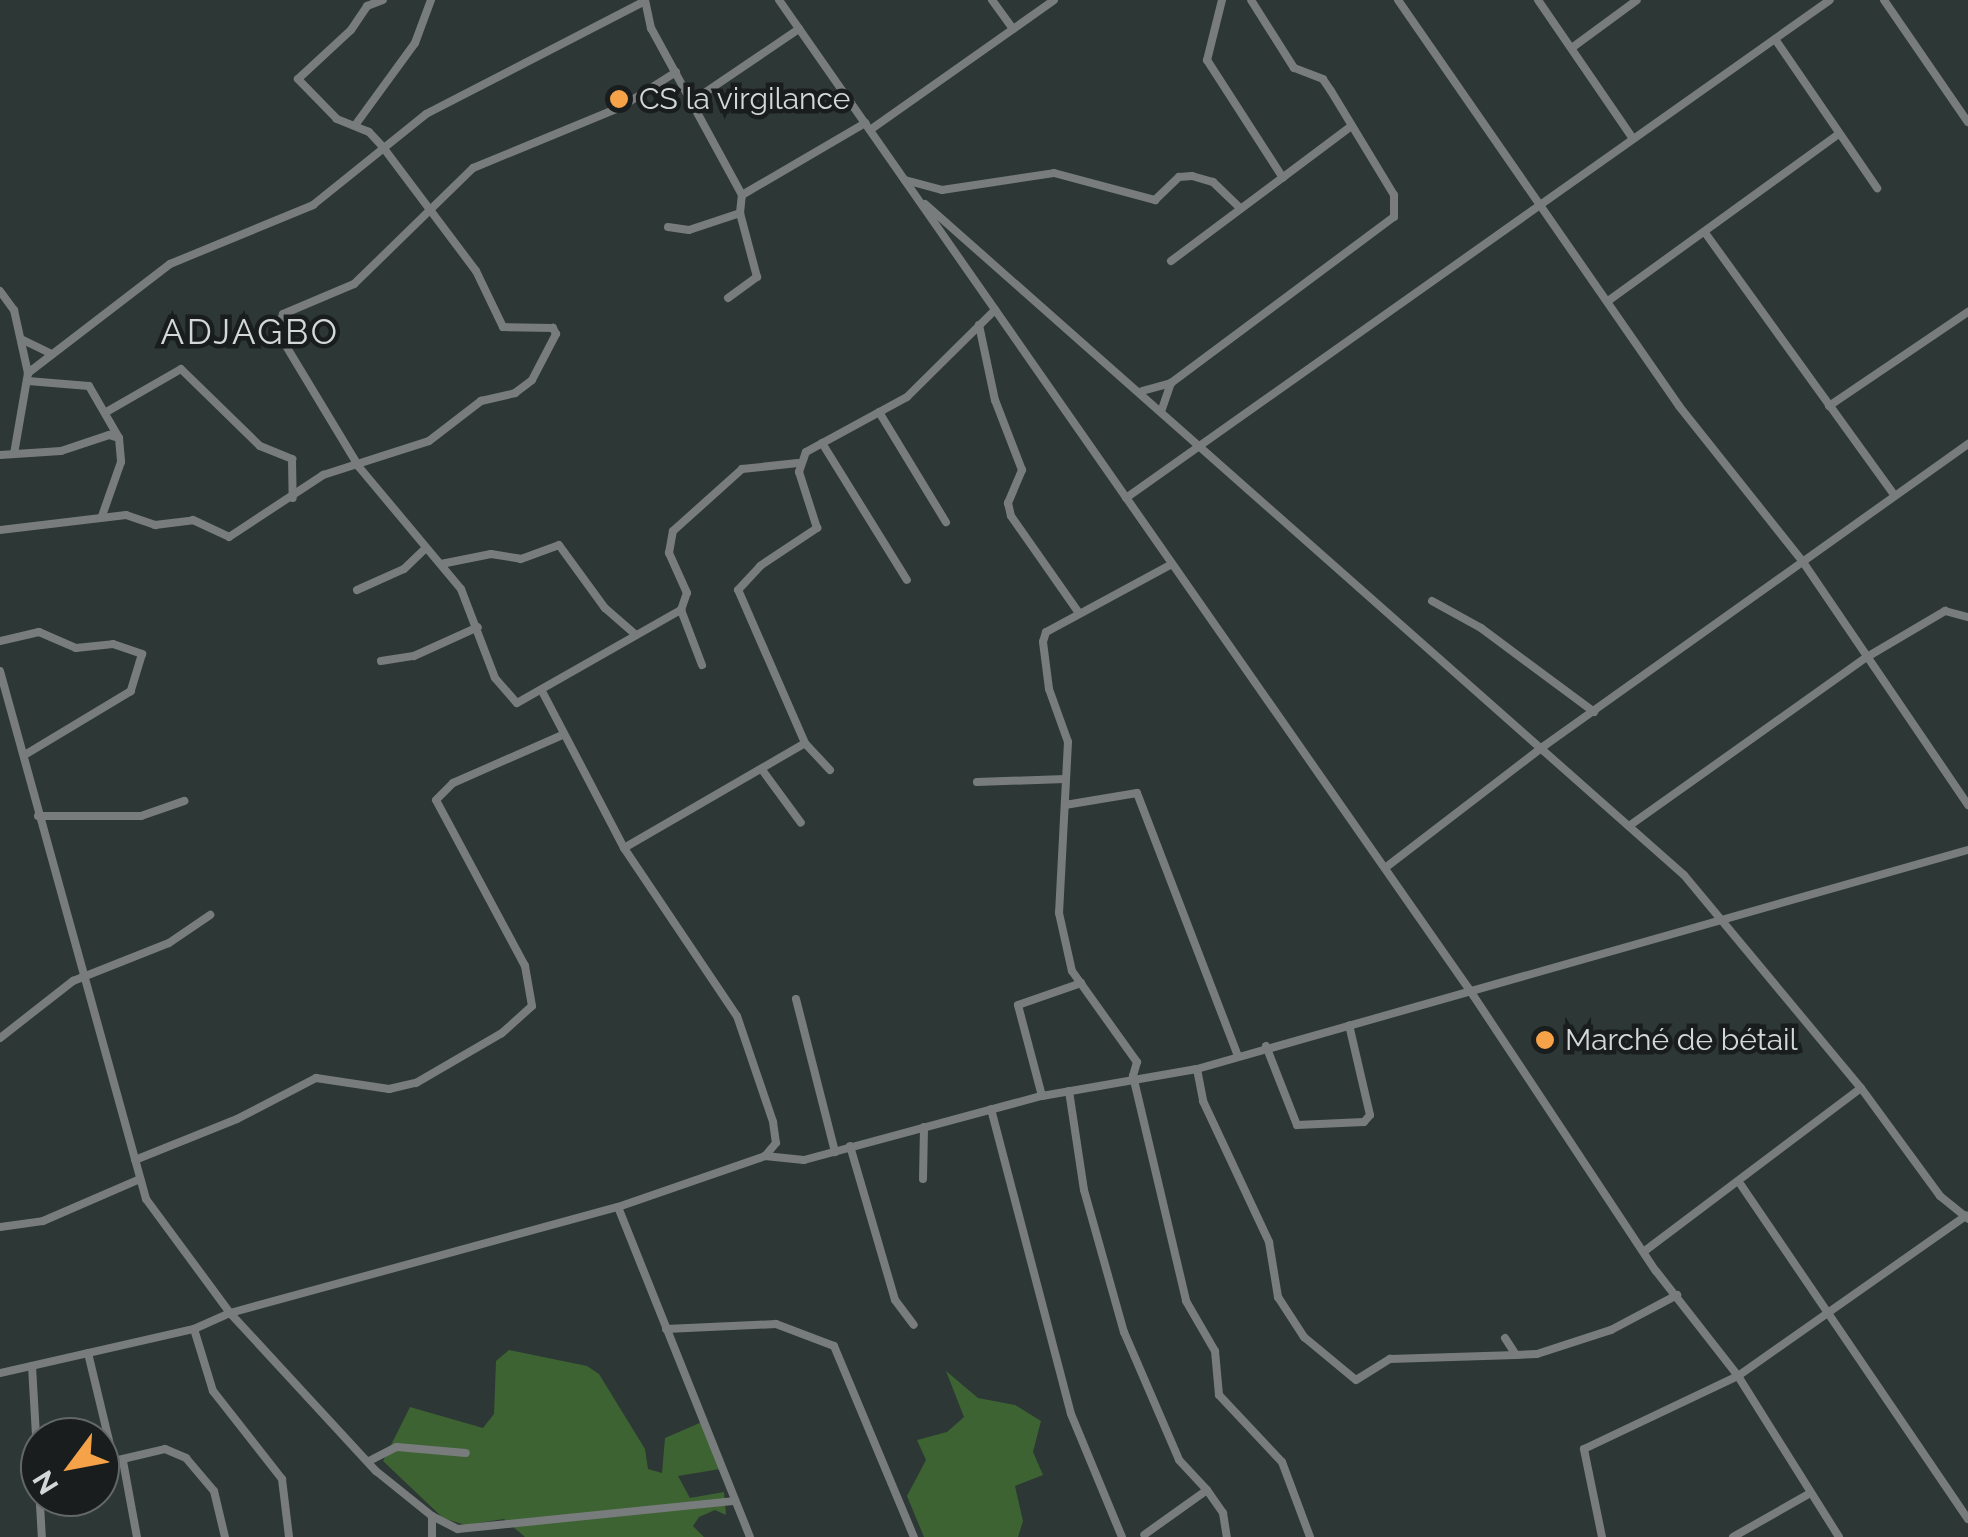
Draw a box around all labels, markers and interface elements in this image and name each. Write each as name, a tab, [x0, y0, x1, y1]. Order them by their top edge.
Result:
place label: CS la virgilance	[639, 81, 851, 117]
marker: CS la virgilance	[608, 88, 630, 110]
district label: ADJAGBO	[160, 311, 340, 353]
place label: Marché de bétail	[1565, 1022, 1798, 1058]
marker: Marché de bétail	[1534, 1029, 1556, 1051]
north arrow	[20, 1417, 120, 1517]
text: N	[26, 1464, 65, 1500]

